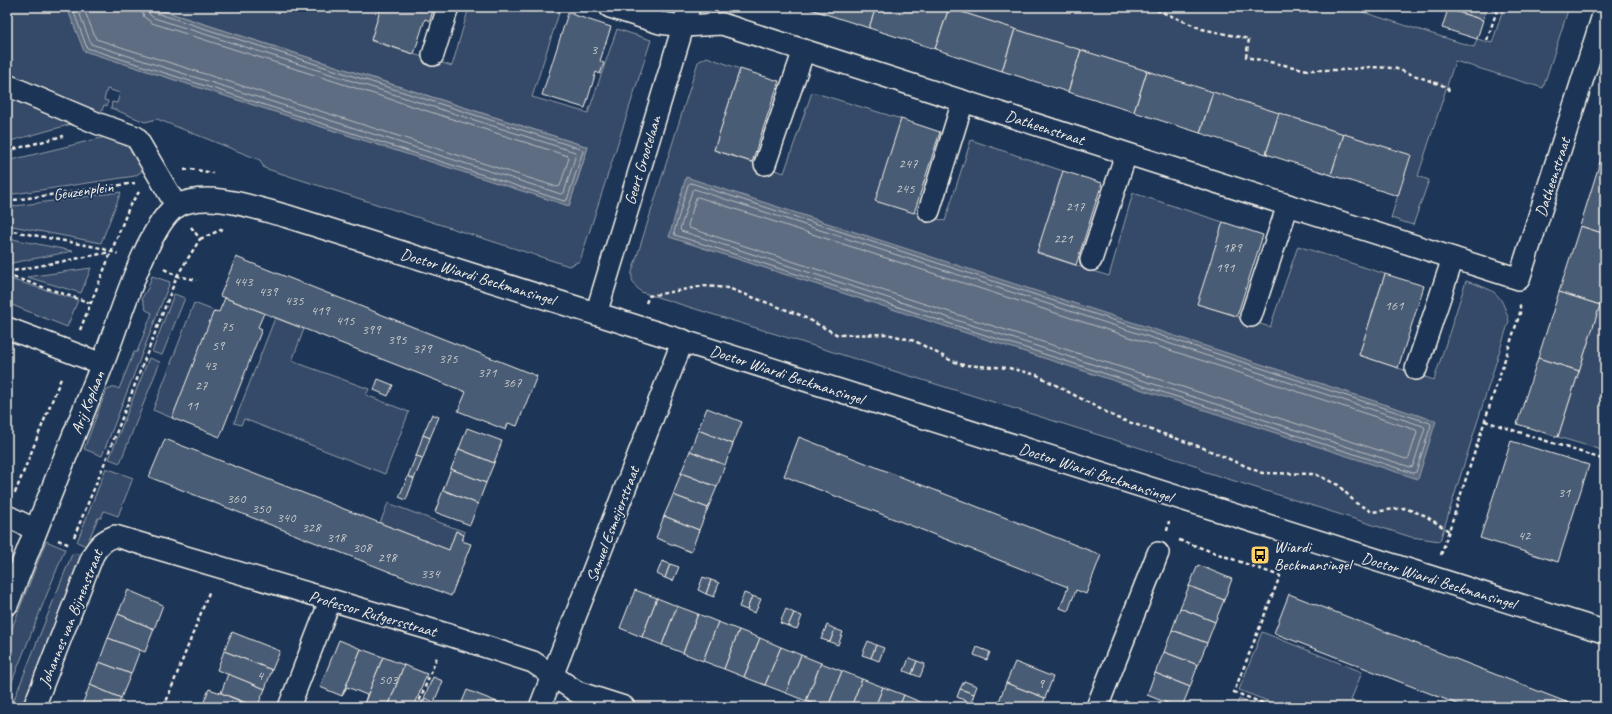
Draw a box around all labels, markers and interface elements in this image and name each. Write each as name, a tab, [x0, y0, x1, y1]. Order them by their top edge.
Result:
house number: 3	[591, 41, 599, 58]
street label: Datheenstraat	[1003, 106, 1088, 151]
street label: Geert Grootelaan	[620, 113, 666, 207]
street label: Datheenstraat	[1531, 134, 1576, 219]
house number: 247	[899, 155, 918, 172]
street label: Geuzenplein	[52, 177, 115, 205]
house number: 245	[896, 180, 915, 197]
house number: 217	[1066, 198, 1085, 215]
house number: 221	[1054, 230, 1073, 247]
house number: 189	[1223, 239, 1243, 256]
street label: Doctor Wiardi Beckmansingel	[398, 244, 560, 311]
house number: 191	[1216, 259, 1235, 276]
house number: 443	[234, 273, 254, 290]
house number: 439	[259, 283, 279, 300]
house number: 435	[285, 292, 304, 309]
house number: 161	[1385, 297, 1404, 314]
house number: 419	[311, 302, 331, 319]
house number: 415	[336, 312, 355, 329]
house number: 75	[221, 318, 234, 335]
house number: 399	[362, 321, 382, 338]
house number: 395	[388, 331, 407, 348]
house number: 59	[212, 337, 226, 354]
house number: 379	[413, 340, 433, 357]
street label: Doctor Wiardi Beckmansingel	[707, 341, 869, 410]
house number: 375	[439, 350, 458, 367]
house number: 43	[204, 357, 218, 374]
house number: 371	[478, 364, 497, 381]
street label: Arij Koplaan	[66, 367, 110, 437]
house number: 367	[503, 374, 522, 391]
house number: 27	[195, 377, 208, 394]
house number: 11	[186, 397, 199, 414]
street label: Doctor Wiardi Beckmansingel	[1016, 439, 1178, 508]
street label: Samuel Esmeijerstraat	[582, 462, 645, 585]
house number: 31	[1558, 484, 1571, 501]
house number: 360	[227, 490, 247, 507]
house number: 350	[252, 500, 272, 517]
house number: 340	[277, 509, 297, 526]
house number: 328	[302, 519, 322, 536]
house number: 42	[1518, 527, 1532, 544]
house number: 318	[327, 529, 347, 546]
place label: Wiardi Beckmansingel	[1274, 537, 1354, 575]
house number: 308	[353, 539, 373, 556]
bus stop icon: Wiardi Beckmansingel	[1249, 544, 1271, 566]
street label: Johannes van Bijnenstraat	[34, 545, 108, 691]
street label: Doctor Wiardi Beckmansingel	[1359, 548, 1521, 615]
house number: 298	[378, 549, 398, 566]
house number: 334	[421, 565, 441, 582]
street label: Professor Rutgersstraat	[307, 586, 440, 642]
house number: 4	[257, 667, 265, 684]
house number: 503	[379, 671, 399, 688]
house number: 9	[1038, 675, 1046, 692]

